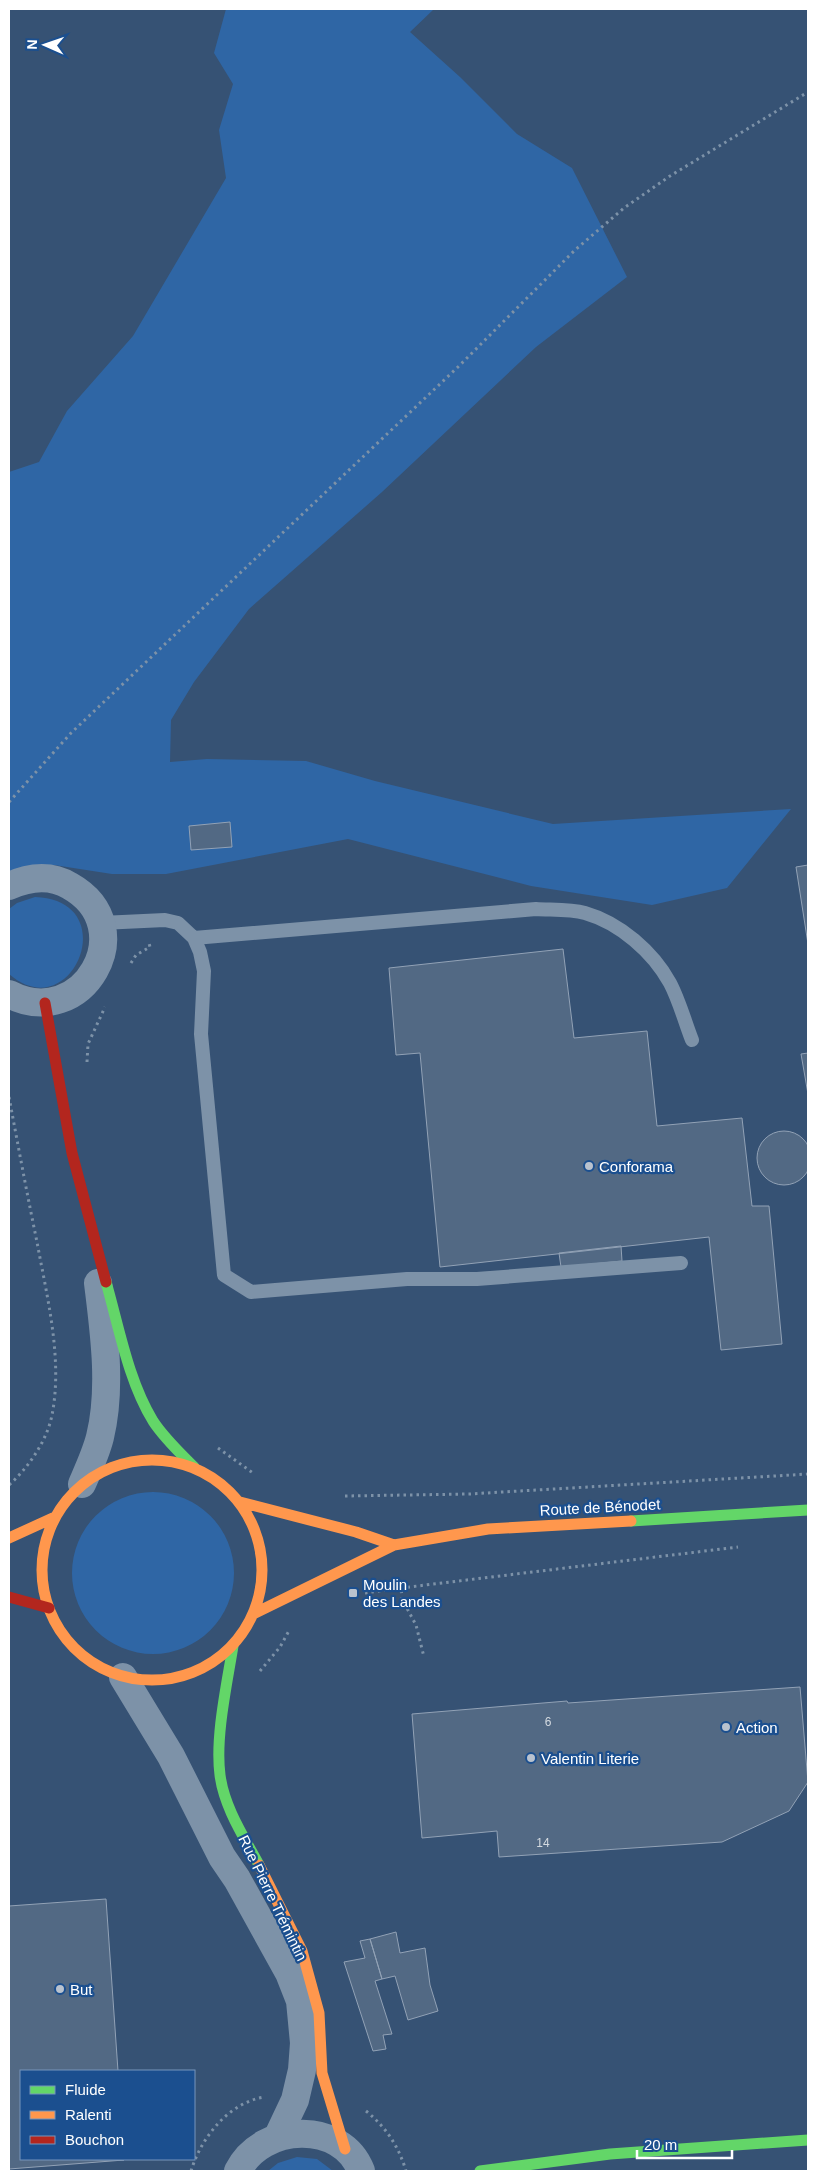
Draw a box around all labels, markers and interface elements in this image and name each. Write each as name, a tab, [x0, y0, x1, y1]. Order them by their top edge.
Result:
north arrow	[20, 20, 70, 70]
text: N	[24, 39, 40, 50]
place label: Conforama	[599, 1158, 674, 1175]
marker: Conforama	[583, 1160, 595, 1172]
street label: Route de Bénodet	[539, 1495, 662, 1519]
place label: Moulin des Landes	[363, 1576, 441, 1610]
marker: Moulin des Landes	[347, 1587, 359, 1599]
house number: 6	[545, 1715, 552, 1729]
place label: Action	[736, 1719, 778, 1736]
marker: Action	[720, 1721, 732, 1733]
place label: Valentin Literie	[541, 1750, 639, 1767]
marker: Valentin Literie	[525, 1752, 537, 1764]
street label: Rue Pierre Trémintin	[235, 1832, 311, 1964]
house number: 14	[536, 1836, 550, 1850]
place label: But	[70, 1981, 93, 1998]
marker: But	[54, 1983, 66, 1995]
legend	[20, 2070, 195, 2160]
text: Fluide	[65, 2081, 106, 2098]
text: Ralenti	[65, 2106, 112, 2123]
scale bar	[637, 2128, 732, 2160]
text: Bouchon	[65, 2131, 124, 2148]
text: 20 m	[644, 2136, 677, 2153]

